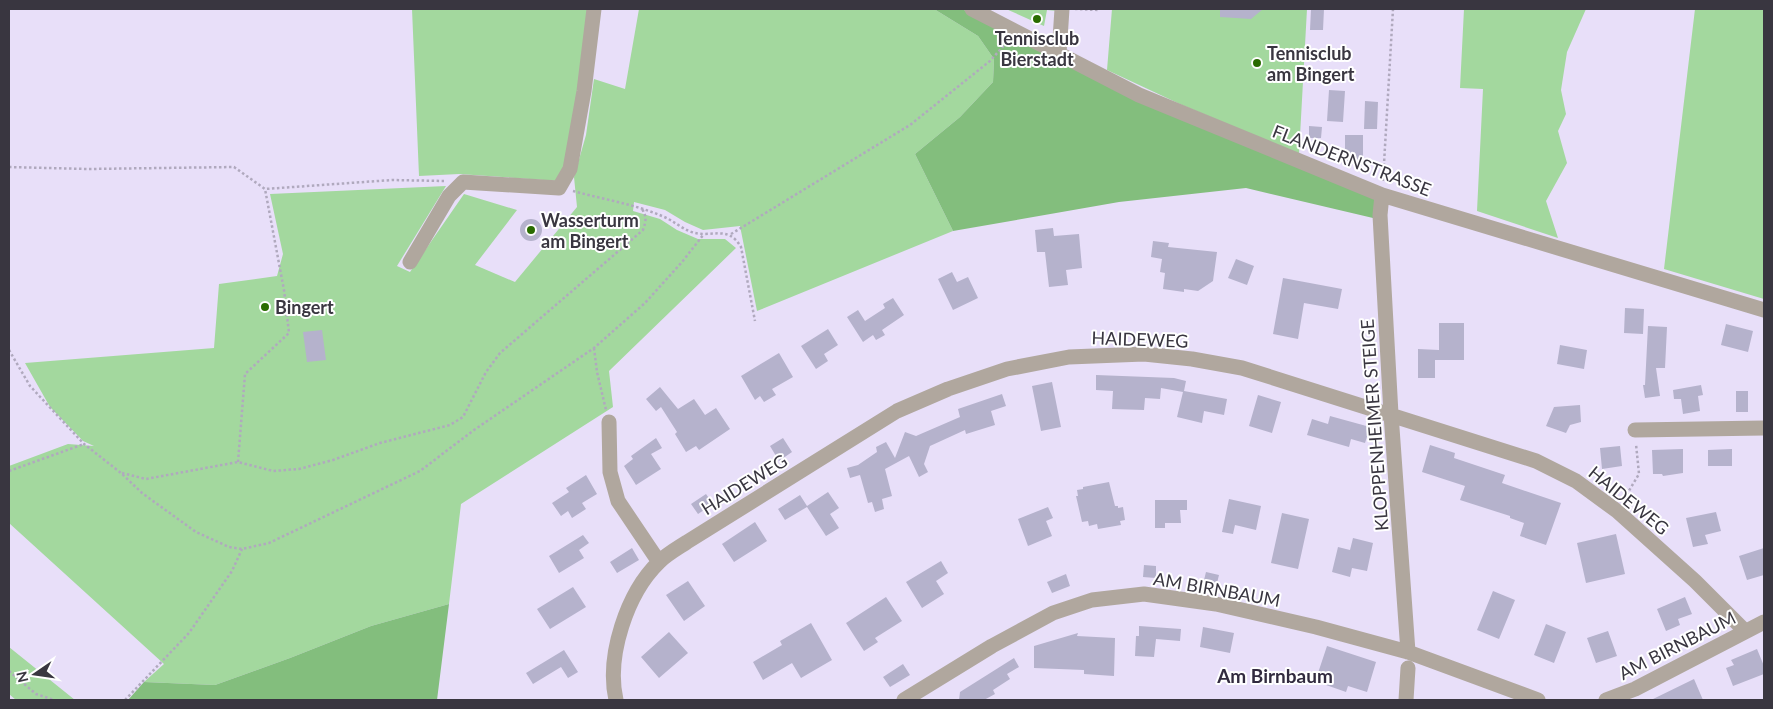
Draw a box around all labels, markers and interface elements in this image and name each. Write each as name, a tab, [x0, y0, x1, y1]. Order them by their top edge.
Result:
marker: Tennisclub Bierstadt	[1031, 13, 1043, 25]
place label: Tennisclub Bierstadt	[995, 27, 1079, 70]
place label: Tennisclub am Bingert	[1267, 42, 1355, 85]
marker: Tennisclub am Bingert	[1251, 57, 1263, 69]
street label: FLANDERNSTRASSE	[1270, 120, 1434, 200]
place label: Wasserturm am Bingert	[541, 209, 639, 252]
marker: Wasserturm am Bingert	[525, 224, 537, 236]
place label: Bingert	[275, 296, 334, 318]
marker: Bingert	[259, 301, 271, 313]
street label: KLOPPENHEIMER STEIGE	[1356, 318, 1392, 532]
street label: HAIDEWEG	[1091, 326, 1189, 352]
street label: HAIDEWEG	[697, 449, 791, 519]
street label: HAIDEWEG	[1584, 461, 1674, 539]
street label: AM BIRNBAUM	[1152, 567, 1282, 611]
street label: AM BIRNBAUM	[1615, 606, 1739, 684]
north arrow	[10, 649, 60, 699]
district label: Am Birnbaum	[1216, 664, 1333, 687]
text: N	[12, 670, 31, 684]

